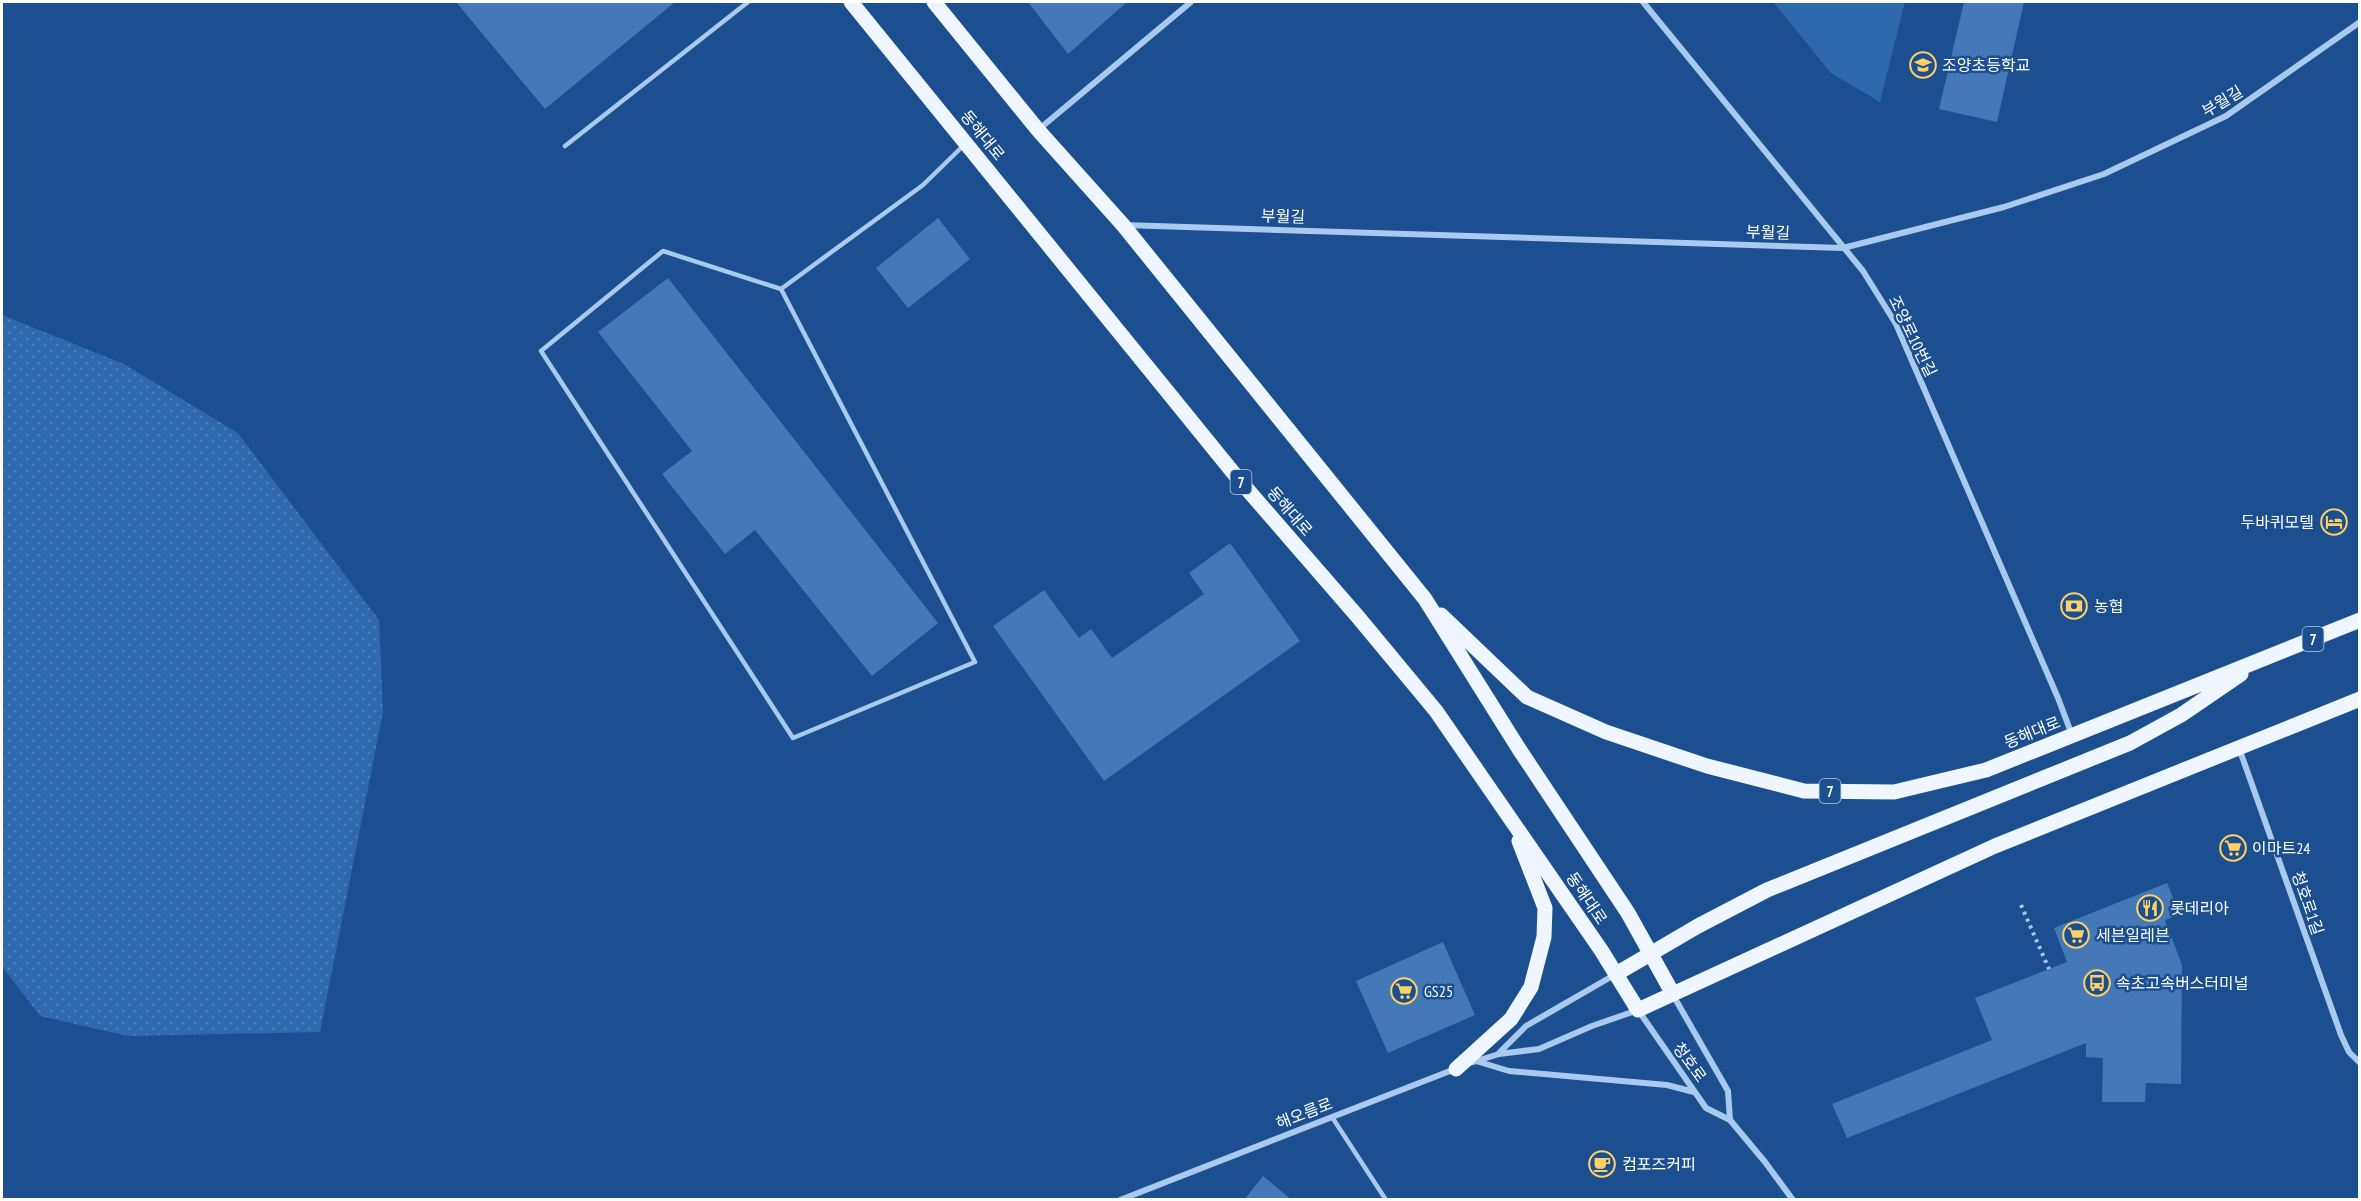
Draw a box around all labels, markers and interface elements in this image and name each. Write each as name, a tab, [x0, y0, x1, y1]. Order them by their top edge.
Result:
school or university icon: 조양초등학교	[1908, 50, 1938, 80]
place label: 조양초등학교	[1942, 55, 2030, 75]
street label: 부월길	[2198, 81, 2246, 121]
street label: 동해대로	[957, 106, 1009, 164]
street label: 부월길	[1261, 205, 1305, 227]
street label: 부월길	[1746, 221, 1790, 243]
street label: 조양로10번길	[1885, 292, 1941, 380]
road number: 7	[1230, 470, 1252, 494]
street label: 동해대로	[1263, 482, 1317, 540]
hotel icon: 두바퀴모텔	[2319, 507, 2349, 537]
place label: 두바퀴모텔	[2240, 512, 2314, 532]
bank icon: 농협	[2059, 591, 2089, 621]
place label: 농협	[2094, 596, 2123, 616]
road number: 7	[2302, 627, 2324, 651]
street label: 동해대로	[2001, 712, 2063, 752]
road number: 7	[1820, 779, 1840, 803]
supermarket icon: 이마트24	[2218, 833, 2248, 863]
place label: 이마트24	[2252, 838, 2311, 858]
street label: 동해대로	[1562, 868, 1612, 928]
street label: 청호로1길	[2288, 868, 2328, 938]
restaurant icon: 롯데리아	[2135, 893, 2165, 923]
place label: 롯데리아	[2170, 898, 2229, 918]
supermarket icon: 세븐일레븐	[2061, 920, 2091, 950]
place label: 세븐일레븐	[2096, 925, 2170, 945]
bus stop icon: 속초고속버스터미널	[2082, 968, 2112, 998]
place label: 속초고속버스터미널	[2116, 973, 2248, 993]
supermarket icon: GS25	[1389, 976, 1419, 1006]
place label: GS25	[1424, 981, 1453, 1001]
street label: 청호로	[1669, 1038, 1711, 1086]
street label: 해오름로	[1273, 1093, 1335, 1133]
cafe icon: 컴포즈커피	[1587, 1149, 1617, 1179]
place label: 컴포즈커피	[1622, 1154, 1696, 1174]

